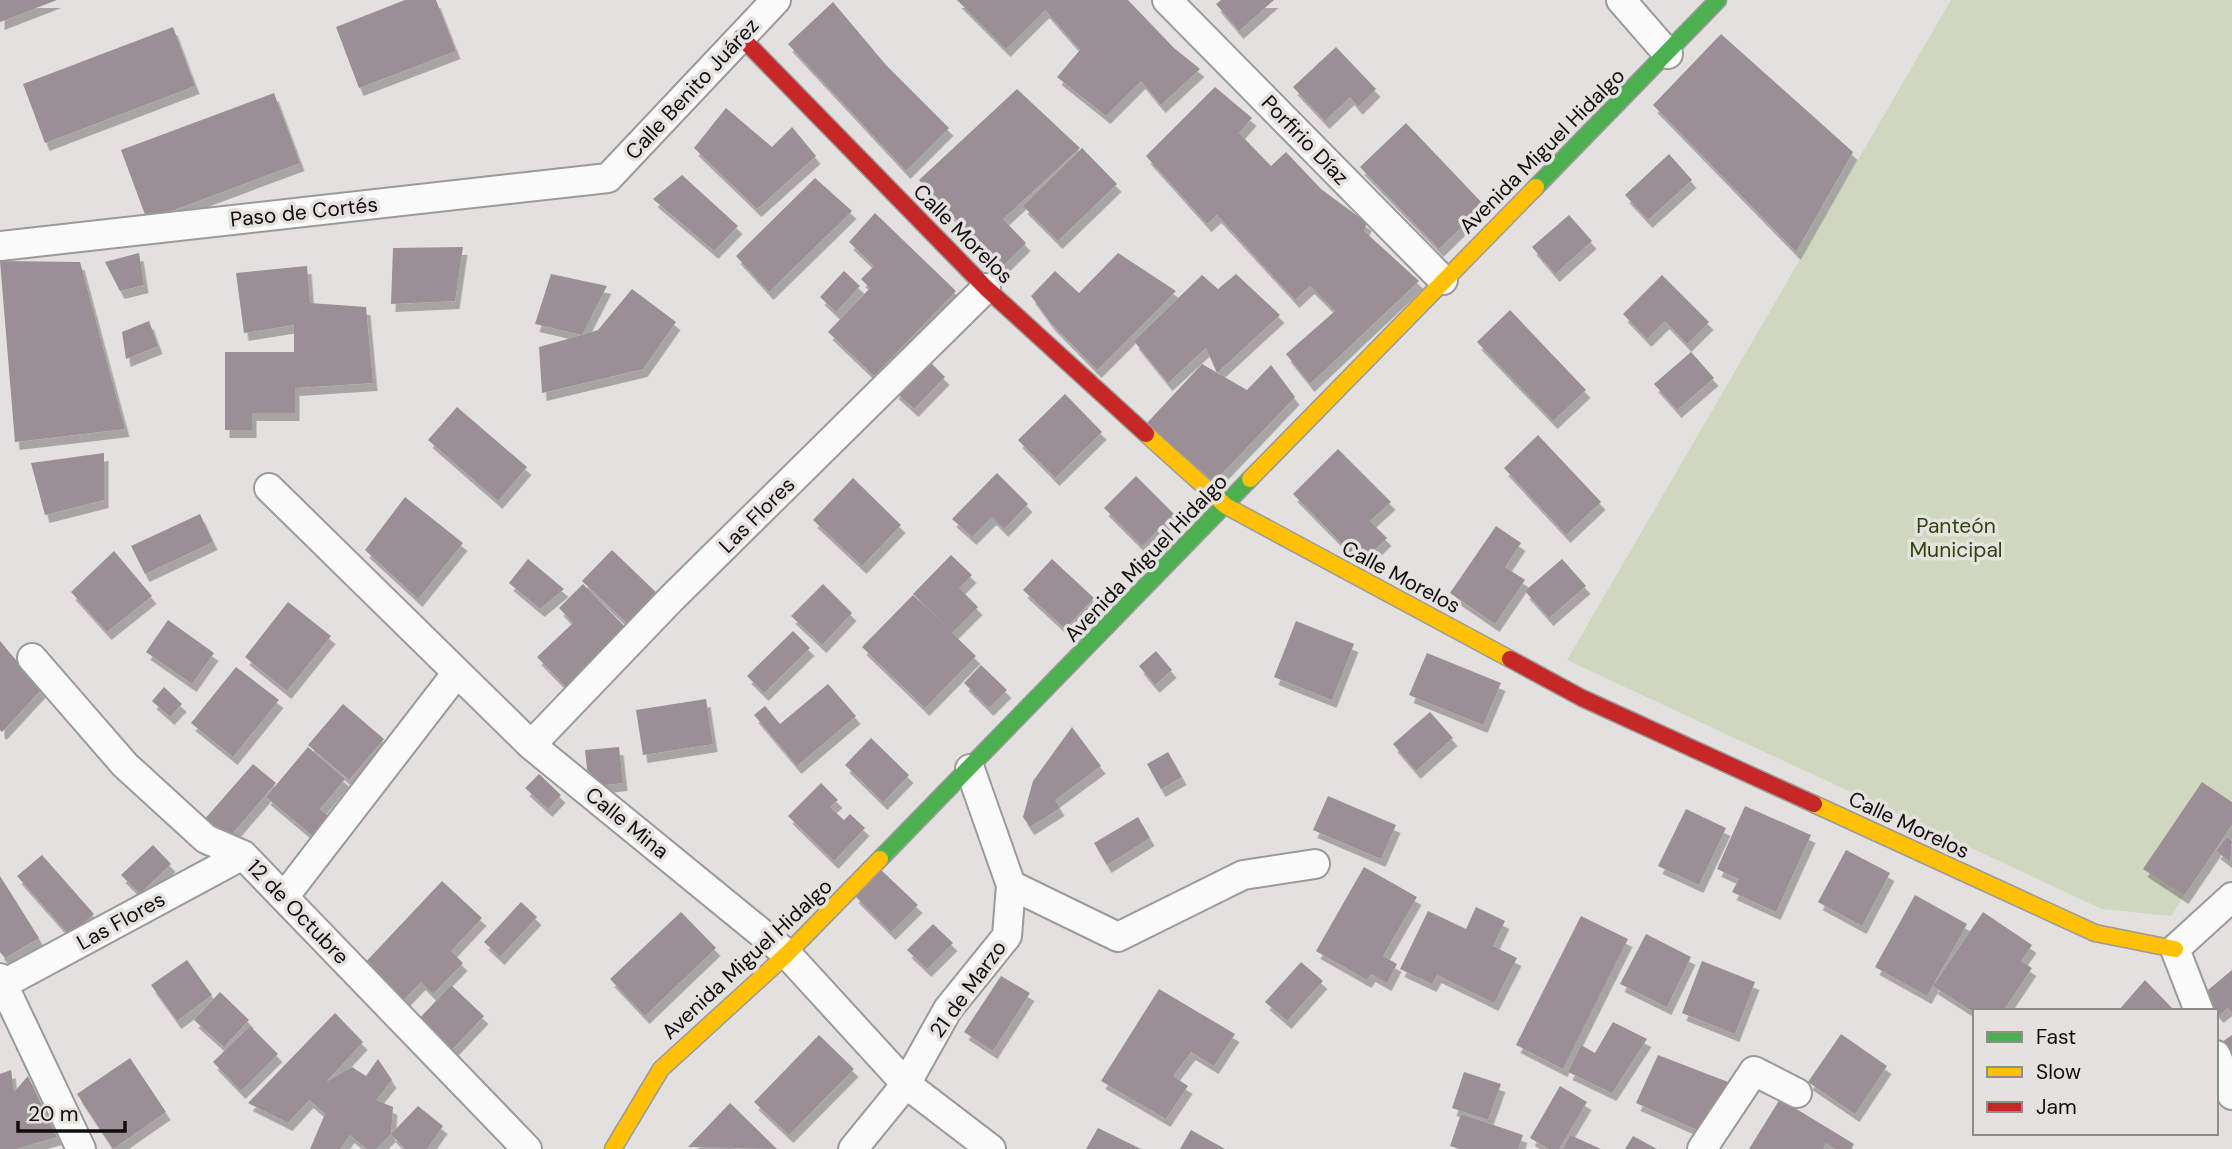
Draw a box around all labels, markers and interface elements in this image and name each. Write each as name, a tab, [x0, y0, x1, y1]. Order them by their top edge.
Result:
street label: Calle Benito Juárez	[619, 12, 765, 166]
street label: Avenida Miguel Hidalgo	[1453, 62, 1631, 240]
street label: Porfirio Díaz	[1255, 89, 1355, 191]
street label: Calle Morelos	[907, 178, 1019, 290]
street label: Paso de Cortés	[229, 190, 379, 234]
street label: Avenida Miguel Hidalgo	[1058, 468, 1234, 648]
street label: Las Flores	[713, 471, 801, 559]
park label: Panteón Municipal	[1909, 512, 2003, 564]
street label: Calle Morelos	[1337, 534, 1465, 620]
street label: Calle Mina	[580, 781, 674, 865]
street label: Calle Morelos	[1844, 785, 1974, 865]
street label: 12 de Octubre	[241, 854, 355, 971]
street label: Avenida Miguel Hidalgo	[656, 872, 838, 1046]
street label: Las Flores	[72, 885, 170, 957]
street label: 21 de Marzo	[923, 935, 1013, 1043]
legend	[1973, 1009, 2218, 1135]
text: Fast	[2036, 1023, 2076, 1051]
text: Slow	[2036, 1058, 2081, 1086]
scale bar	[18, 1090, 124, 1134]
text: Jam	[2036, 1093, 2077, 1121]
text: 20 m	[28, 1100, 79, 1128]

